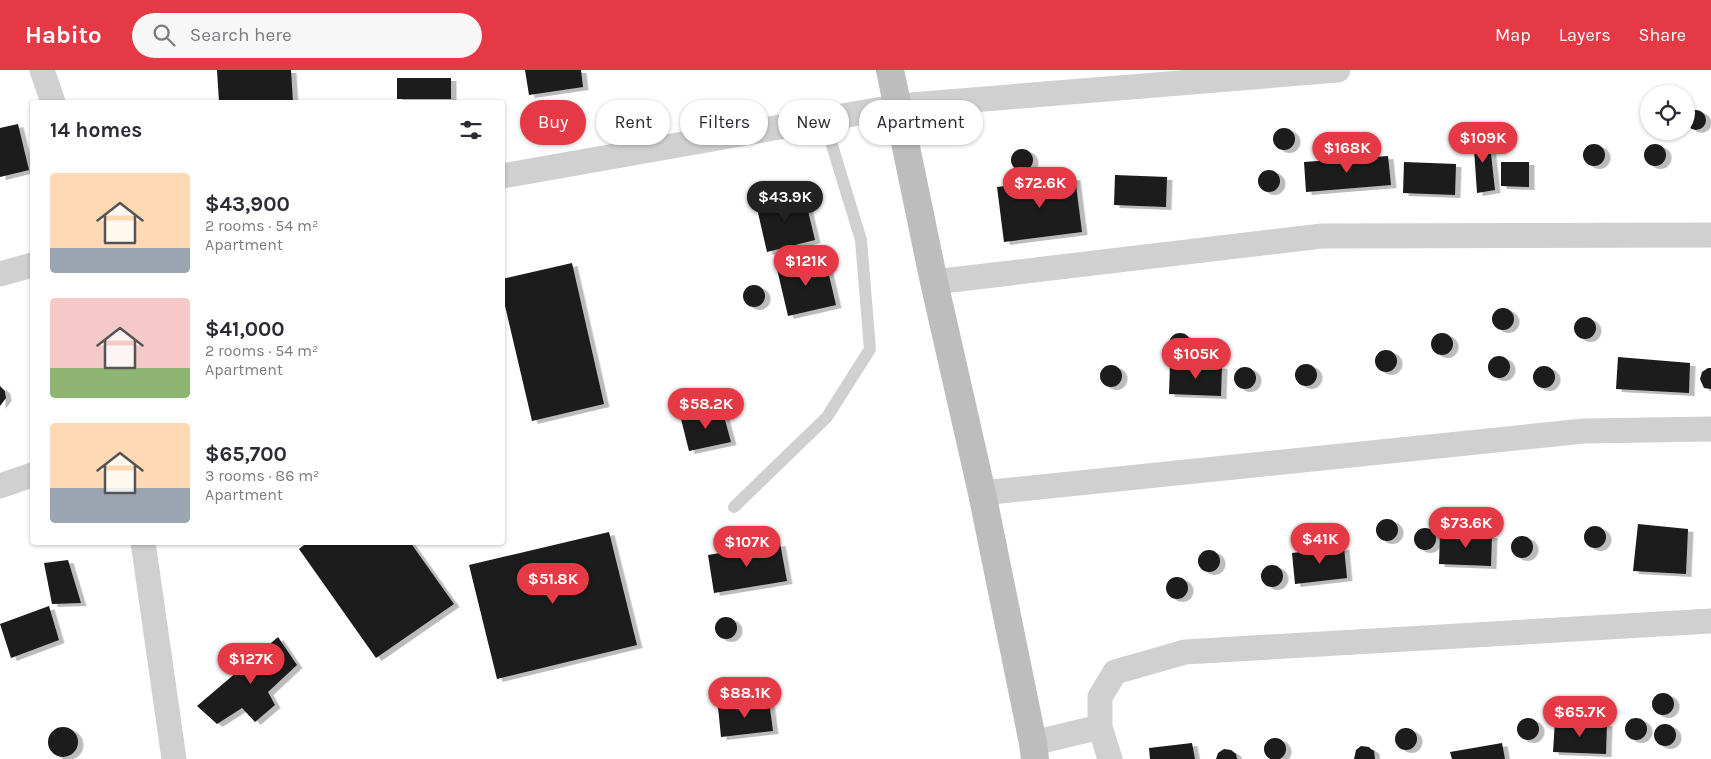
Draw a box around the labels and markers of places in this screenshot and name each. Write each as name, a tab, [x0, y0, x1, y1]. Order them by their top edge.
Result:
pin: $109K	[1448, 122, 1518, 164]
pin: $168K	[1312, 132, 1382, 174]
pin: $72.6K	[999, 166, 1081, 209]
pin: $43.9K	[744, 180, 826, 223]
pin: $121K	[771, 244, 841, 287]
pin: $105K	[1161, 338, 1231, 380]
pin: $58.2K	[665, 388, 747, 430]
pin: $73.6K	[1425, 506, 1507, 549]
pin: $41K	[1290, 522, 1350, 565]
pin: $107K	[712, 526, 782, 568]
pin: $51.8K	[512, 562, 594, 605]
pin: $127K	[216, 642, 286, 685]
pin: $88.1K	[704, 676, 786, 719]
pin: $65.7K	[1539, 696, 1621, 738]

